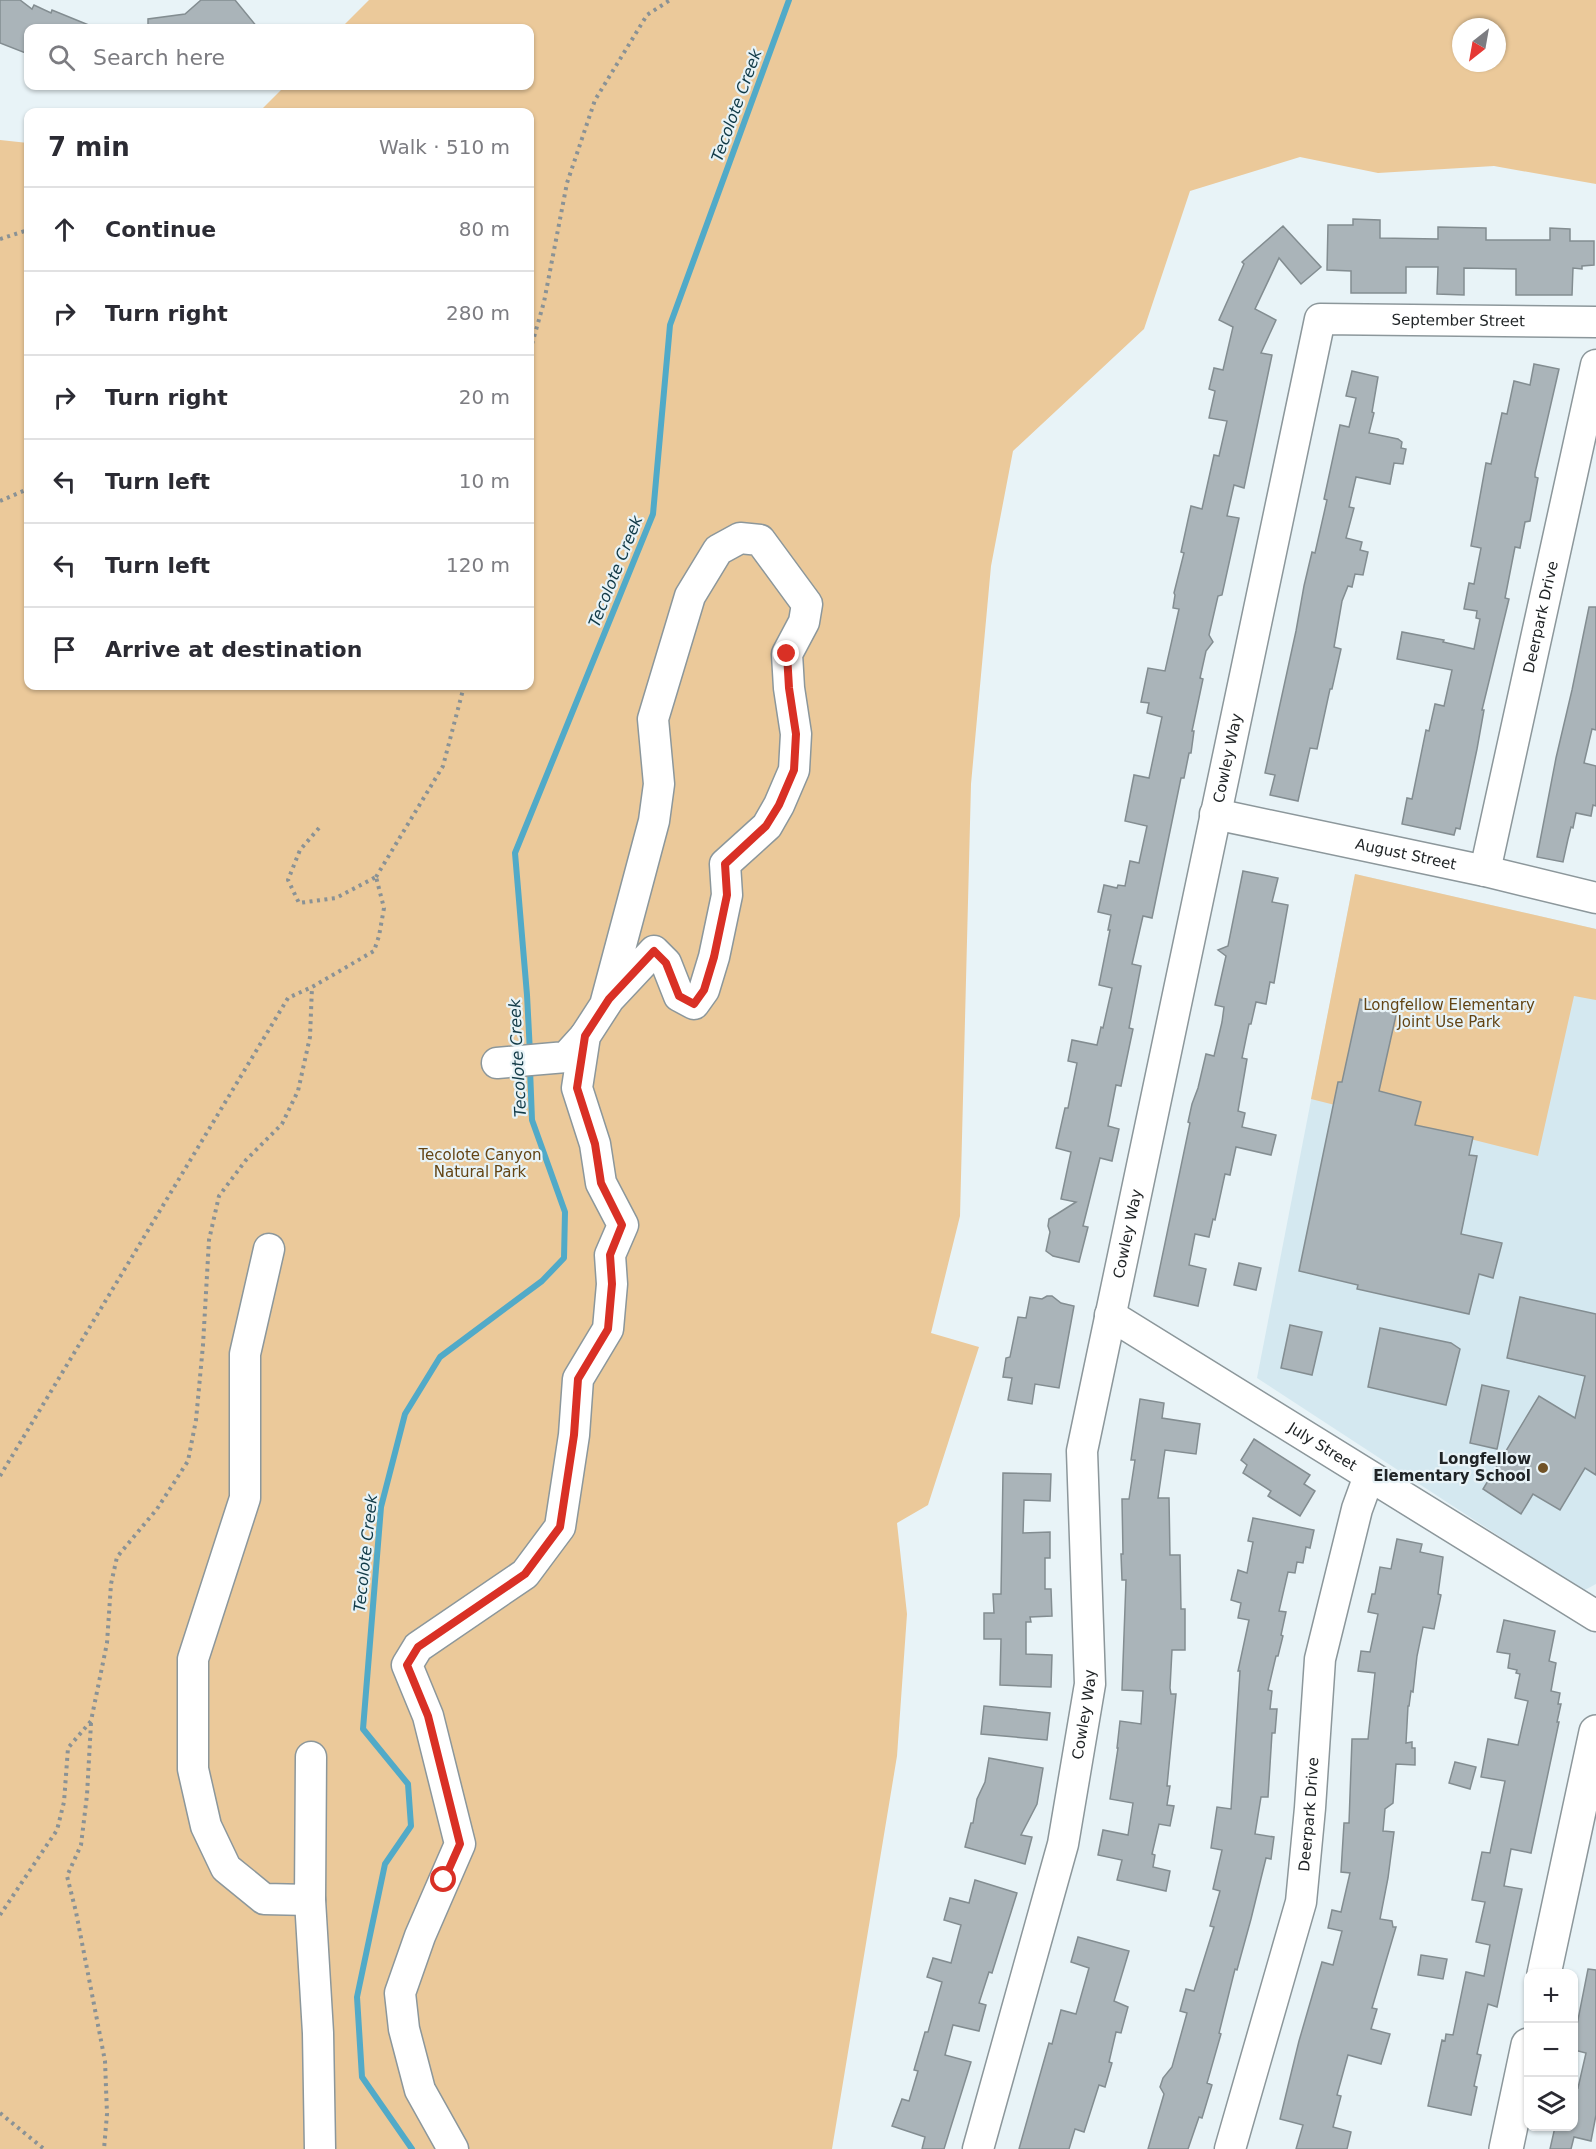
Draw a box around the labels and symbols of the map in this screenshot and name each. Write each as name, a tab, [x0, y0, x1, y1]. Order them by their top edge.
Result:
north arrow	[1452, 18, 1506, 72]
water label: Tecolote Creek	[707, 46, 766, 164]
street label: September Street	[1391, 311, 1525, 330]
water label: Tecolote Creek	[584, 512, 647, 630]
street label: Deerpark Drive	[1520, 559, 1562, 675]
route end	[773, 640, 799, 666]
street label: Cowley Way	[1209, 712, 1246, 805]
street label: August Street	[1354, 835, 1458, 874]
park label: Longfellow Elementary Joint Use Park	[1363, 996, 1535, 1031]
water label: Tecolote Creek	[505, 998, 530, 1118]
park label: Tecolote Canyon Natural Park	[417, 1146, 542, 1181]
street label: Cowley Way	[1110, 1187, 1146, 1280]
street label: July Street	[1284, 1418, 1360, 1475]
place label: Longfellow Elementary School	[1373, 1450, 1531, 1485]
marker: Longfellow Elementary School	[1536, 1461, 1550, 1475]
water label: Tecolote Creek	[350, 1492, 381, 1613]
street label: Cowley Way	[1068, 1669, 1099, 1761]
street label: Deerpark Drive	[1295, 1757, 1322, 1872]
route start	[430, 1866, 456, 1892]

